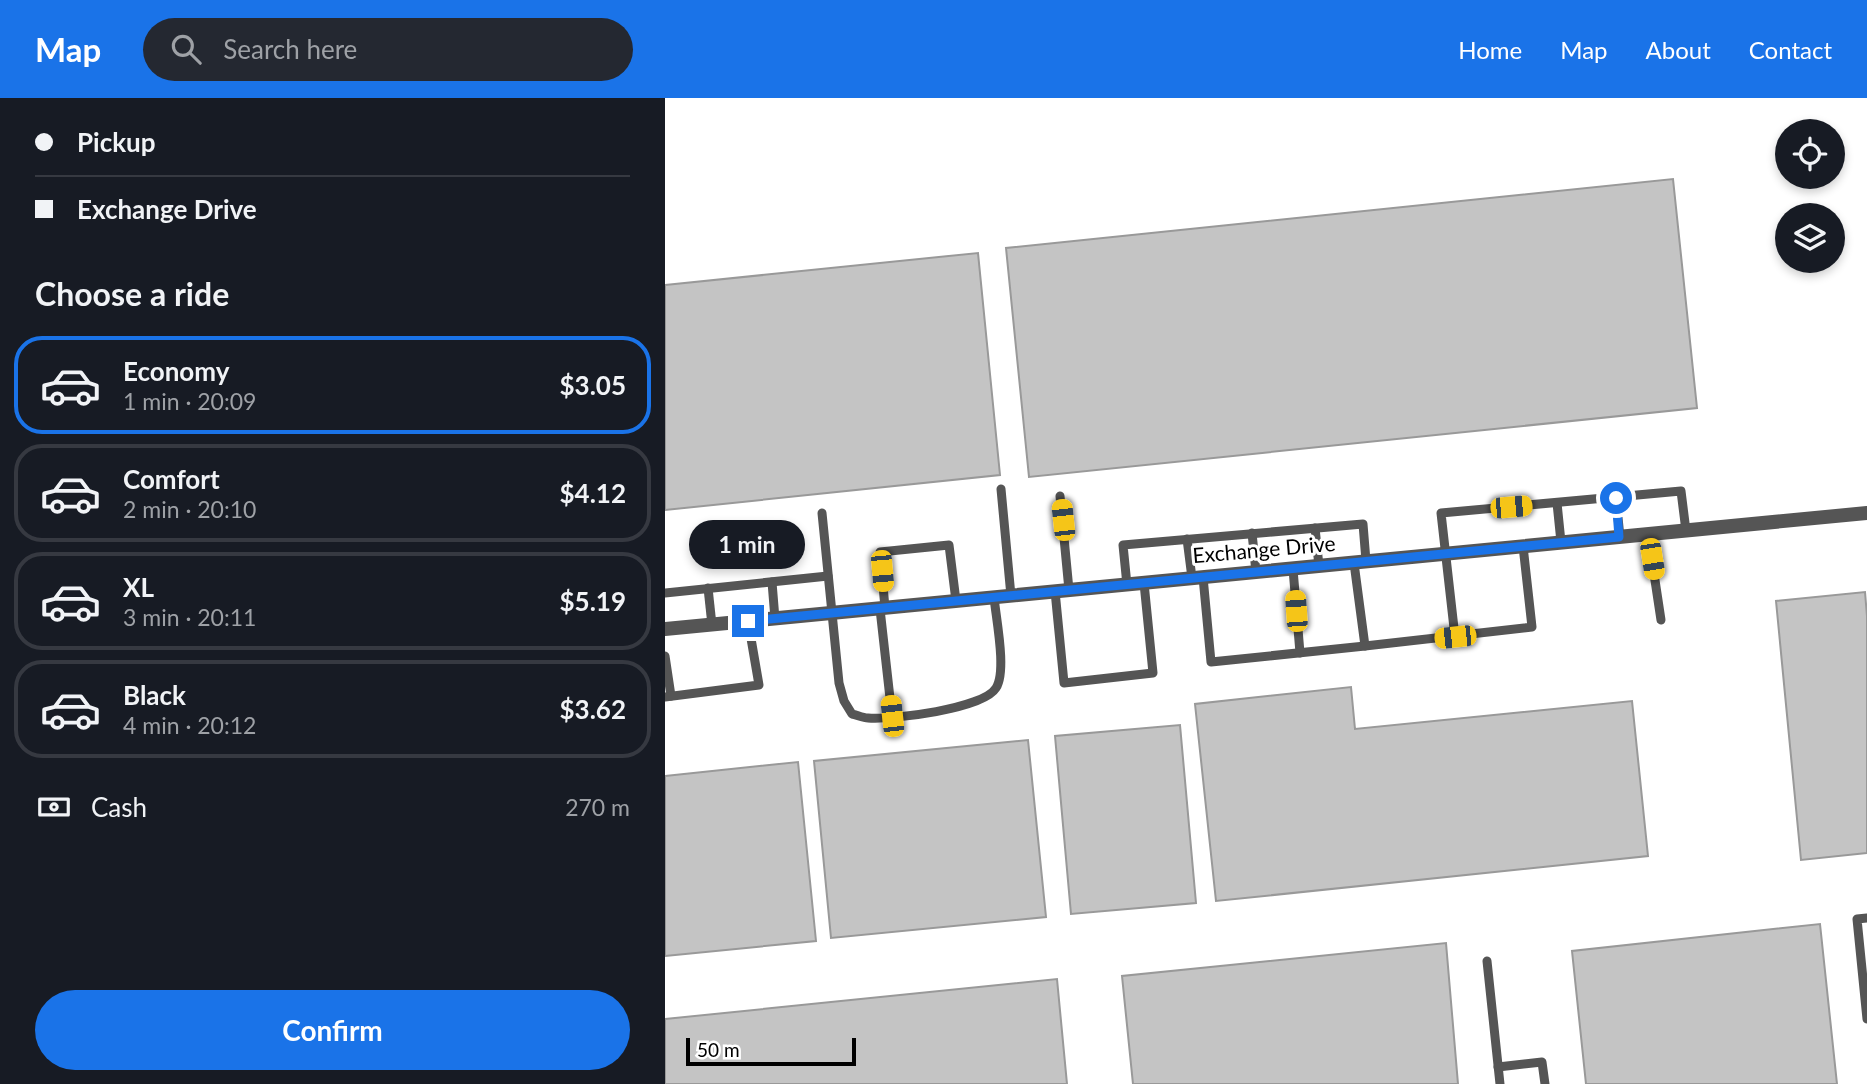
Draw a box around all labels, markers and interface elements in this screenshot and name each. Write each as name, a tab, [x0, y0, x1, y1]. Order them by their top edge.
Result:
search box	[143, 18, 633, 81]
text: Map	[35, 29, 101, 69]
icon: search	[167, 30, 205, 68]
text: Search here	[223, 33, 357, 65]
text: Home	[1458, 35, 1522, 64]
text: Map	[1560, 35, 1608, 64]
text: About	[1646, 35, 1711, 64]
text: Contact	[1749, 35, 1832, 64]
map controls	[1775, 119, 1845, 273]
button: locate	[1775, 119, 1845, 189]
text: Pickup	[77, 126, 156, 158]
text: Exchange Drive	[77, 193, 257, 225]
button: layers	[1775, 203, 1845, 273]
text: Choose a ride	[35, 274, 229, 313]
icon: car	[39, 354, 102, 417]
text: Economy	[123, 355, 229, 387]
text: $3.05	[560, 369, 626, 401]
text: 1 min · 20:09	[123, 387, 256, 415]
icon: car	[39, 462, 102, 525]
text: Comfort	[123, 463, 220, 495]
text: $4.12	[560, 477, 626, 509]
route start	[1600, 482, 1632, 514]
text: 2 min · 20:10	[123, 495, 256, 523]
car	[1490, 495, 1533, 519]
car	[1051, 498, 1076, 542]
callout: 1 min	[690, 519, 806, 568]
text: 1 min	[718, 530, 776, 558]
street label: Exchange Drive	[1191, 530, 1336, 567]
car	[1639, 537, 1666, 581]
car	[870, 549, 895, 593]
icon: car	[39, 570, 102, 633]
text: XL	[123, 571, 154, 603]
text: $5.19	[560, 585, 626, 617]
car	[1285, 589, 1308, 633]
text: 3 min · 20:11	[123, 603, 256, 631]
route end	[732, 605, 764, 637]
car	[1434, 624, 1477, 650]
icon: car	[39, 678, 102, 741]
text: Black	[123, 679, 186, 711]
text: $3.62	[560, 693, 626, 725]
car	[880, 694, 905, 738]
text: 4 min · 20:12	[123, 711, 256, 739]
icon: cash	[35, 788, 73, 826]
text: Cash	[91, 791, 147, 823]
text: 270 m	[565, 793, 630, 821]
button: Confirm	[35, 990, 630, 1070]
scale bar	[686, 1035, 856, 1067]
text: 50 m	[697, 1038, 740, 1061]

